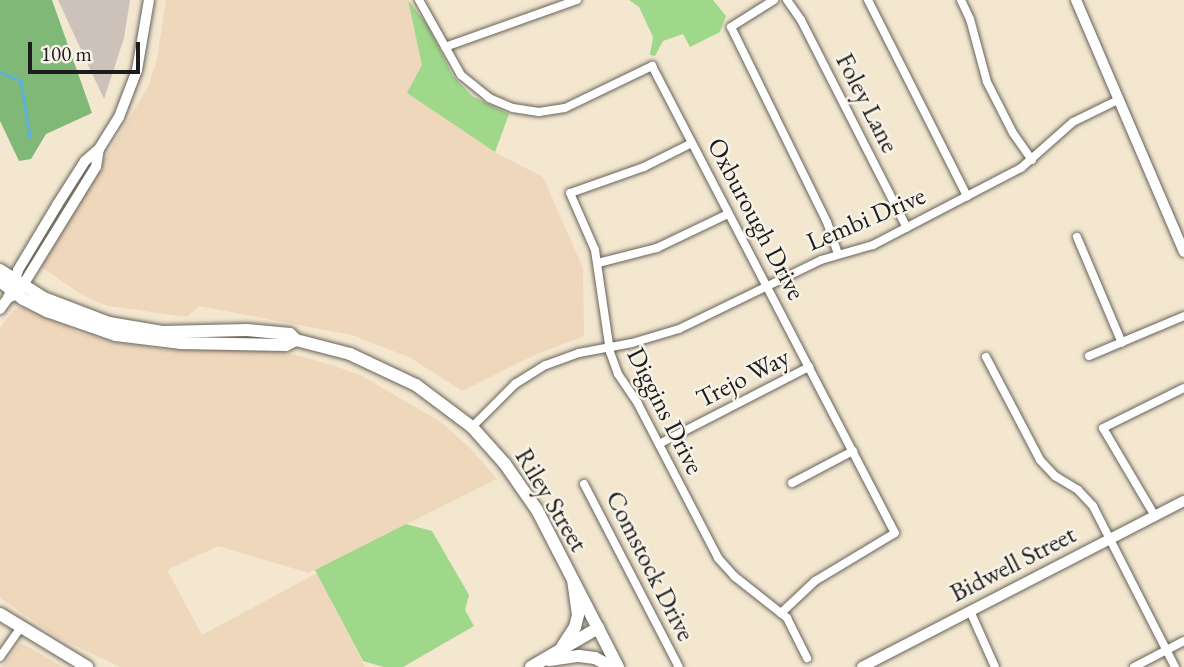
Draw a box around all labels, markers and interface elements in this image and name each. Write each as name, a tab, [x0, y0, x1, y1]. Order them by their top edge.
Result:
scale bar	[32, 28, 144, 72]
text: 100 m	[41, 40, 92, 67]
street label: Foley Lane	[829, 48, 905, 158]
street label: Oxburough Drive	[700, 133, 812, 305]
street label: Lembi Drive	[802, 180, 930, 258]
street label: Trejo Way	[691, 341, 795, 415]
street label: Diggins Drive	[620, 343, 710, 479]
street label: Riley Street	[508, 443, 594, 557]
street label: Comstock Drive	[599, 486, 701, 646]
street label: Bidwell Street	[945, 519, 1081, 609]

